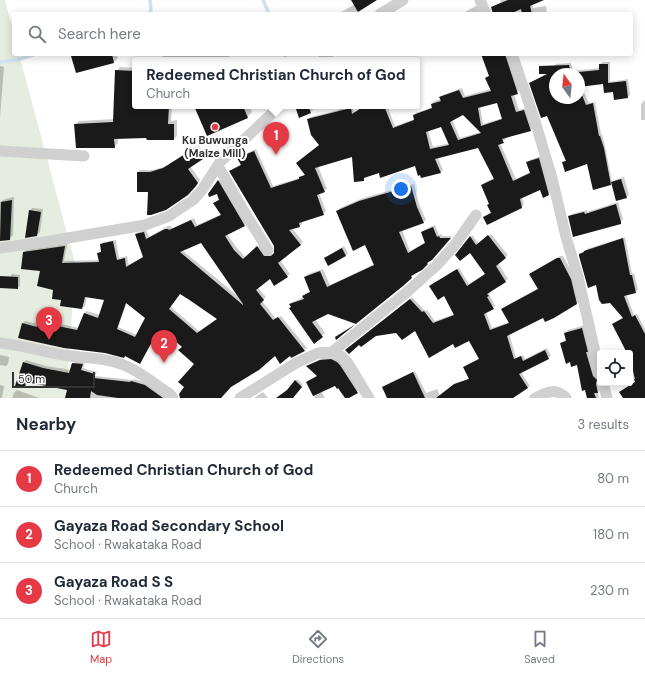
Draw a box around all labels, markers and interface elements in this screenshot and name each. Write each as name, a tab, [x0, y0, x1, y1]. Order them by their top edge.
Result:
search box	[12, 12, 633, 56]
icon: search	[26, 23, 48, 45]
text: Search here	[58, 24, 141, 44]
popup	[132, 57, 420, 109]
text: Redeemed Christian Church of God	[146, 65, 406, 85]
north arrow	[549, 68, 585, 104]
text: Church	[146, 85, 190, 102]
marker: Ku Buwunga (Maize Mill)	[210, 122, 220, 132]
pin: 1	[263, 122, 289, 155]
place label: Ku Buwunga (Maize Mill)	[182, 133, 248, 160]
your location	[391, 179, 411, 199]
pin: 3	[36, 307, 62, 340]
pin: 2	[151, 330, 177, 363]
map controls	[597, 350, 633, 386]
button: locate	[597, 350, 633, 386]
scale bar	[12, 370, 95, 389]
text: 50 m	[18, 372, 45, 386]
text: Nearby	[16, 413, 76, 435]
text: 3 results	[577, 416, 629, 433]
text: Redeemed Christian Church of God	[54, 460, 313, 480]
text: 1	[27, 470, 31, 487]
text: 80 m	[597, 470, 629, 487]
text: Church	[54, 480, 98, 497]
text: Gayaza Road Secondary School	[54, 516, 284, 536]
text: 2	[25, 526, 33, 543]
text: 180 m	[593, 526, 629, 543]
text: School · Rwakataka Road	[54, 536, 202, 553]
text: Gayaza Road S S	[54, 572, 173, 592]
text: 3	[25, 582, 33, 599]
text: 230 m	[590, 582, 629, 599]
text: School · Rwakataka Road	[54, 592, 202, 609]
tab: Map	[90, 628, 112, 666]
tab: Directions	[292, 628, 344, 666]
tab: Saved	[524, 628, 555, 666]

